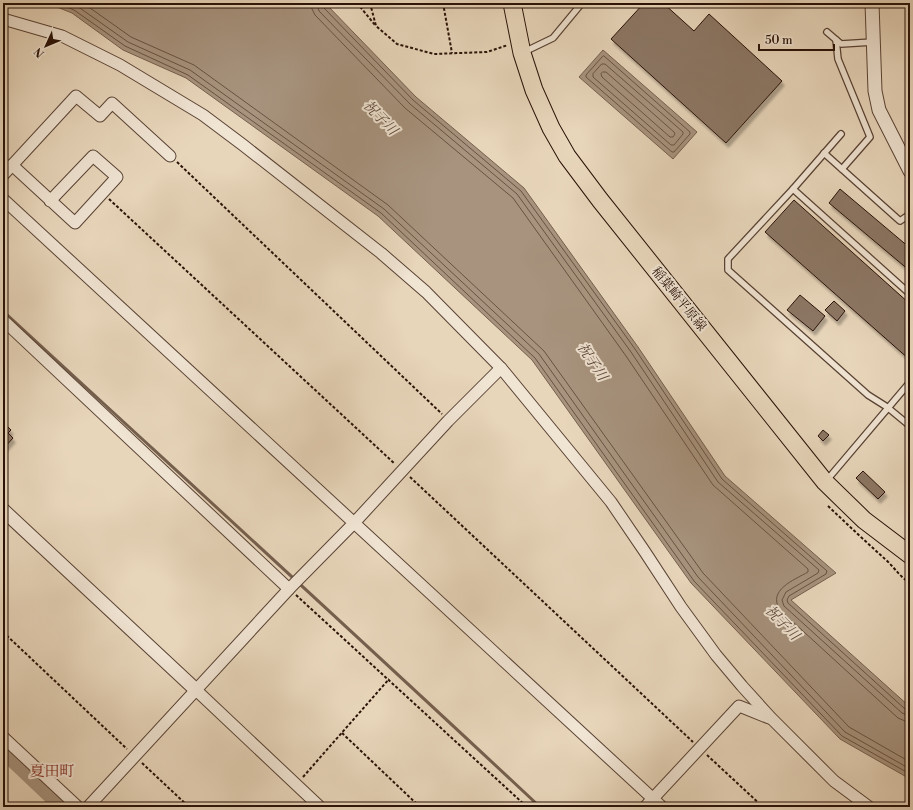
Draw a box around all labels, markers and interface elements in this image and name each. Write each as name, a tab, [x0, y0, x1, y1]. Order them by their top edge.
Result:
north arrow	[26, 26, 66, 66]
scale bar	[759, 26, 834, 52]
text: 50 m	[765, 33, 793, 48]
text: N	[31, 44, 48, 60]
water label: 祝子川	[359, 97, 402, 141]
street label: 稲葉崎平原線	[648, 264, 710, 334]
water label: 祝子川	[573, 340, 612, 386]
water label: 祝子川	[761, 602, 804, 646]
district label: 夏田町	[29, 762, 75, 781]

